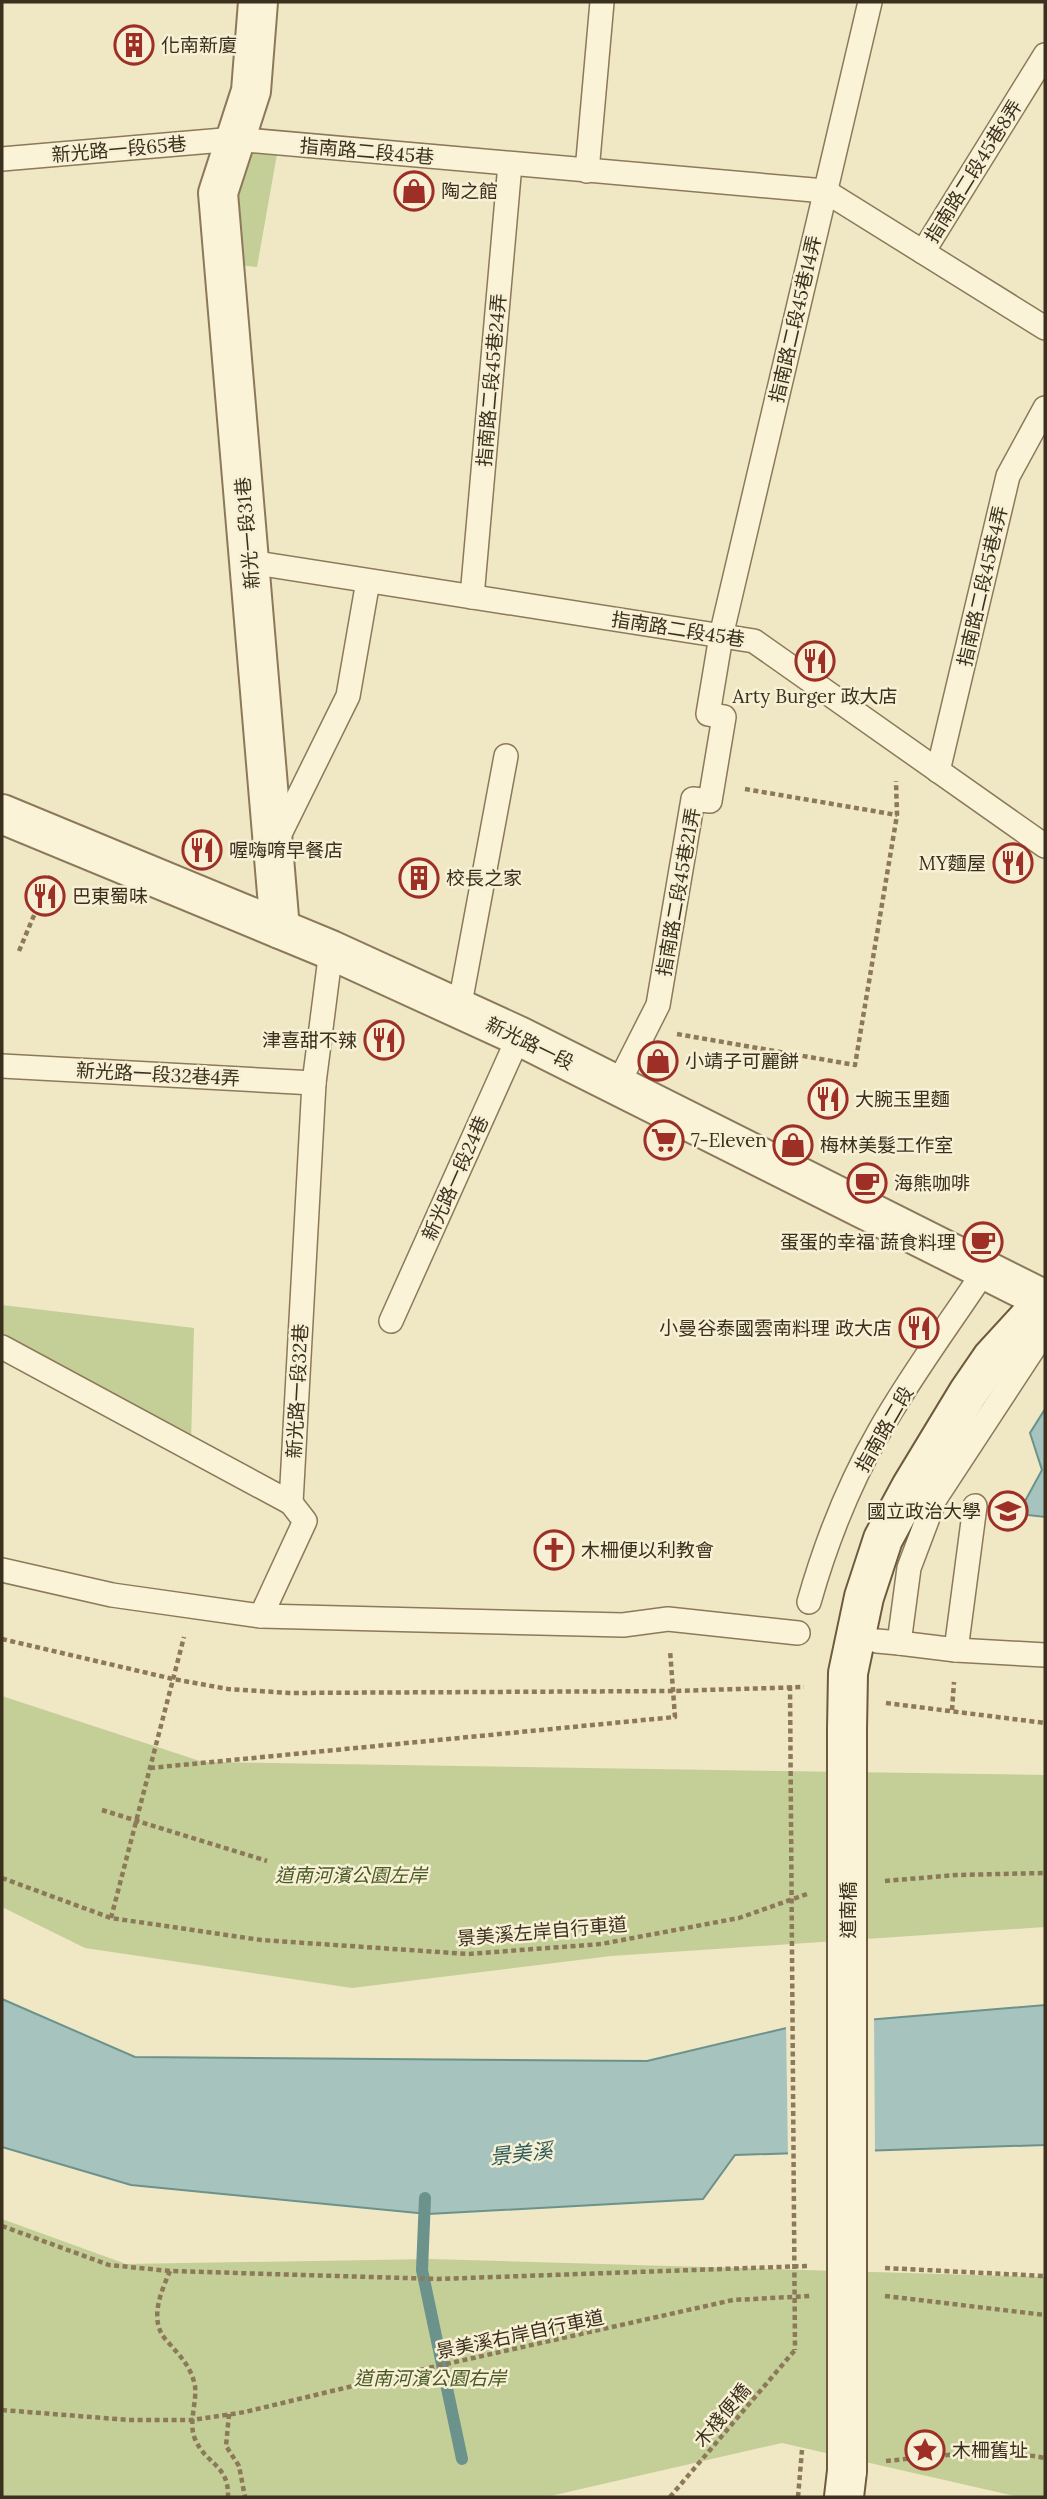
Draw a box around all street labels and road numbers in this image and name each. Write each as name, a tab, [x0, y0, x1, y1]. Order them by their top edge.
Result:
street label: 指南路二段45巷8弄	[919, 95, 1027, 247]
street label: 新光路一段65巷	[51, 131, 187, 167]
street label: 指南路二段45巷	[299, 133, 435, 169]
street label: 指南路二段45巷14弄	[764, 233, 826, 405]
street label: 指南路二段45巷24弄	[471, 292, 511, 468]
street label: 新光一段31巷	[230, 476, 264, 590]
street label: 指南路二段45巷4弄	[952, 503, 1012, 669]
street label: 指南路二段45巷	[610, 607, 746, 651]
street label: 指南路二段45巷21弄	[651, 806, 705, 978]
street label: 新光路一段	[482, 1011, 578, 1075]
street label: 新光路一段32巷4弄	[75, 1058, 241, 1090]
street label: 新光路一段24巷	[417, 1112, 493, 1244]
street label: 新光路一段32巷	[281, 1323, 313, 1459]
street label: 指南路二段	[850, 1382, 918, 1476]
street label: 道南橋	[836, 1881, 860, 1939]
street label: 景美溪左岸自行車道	[456, 1912, 628, 1950]
street label: 景美溪右岸自行車道	[434, 2304, 606, 2364]
street label: 木棧便橋	[688, 2378, 756, 2452]

